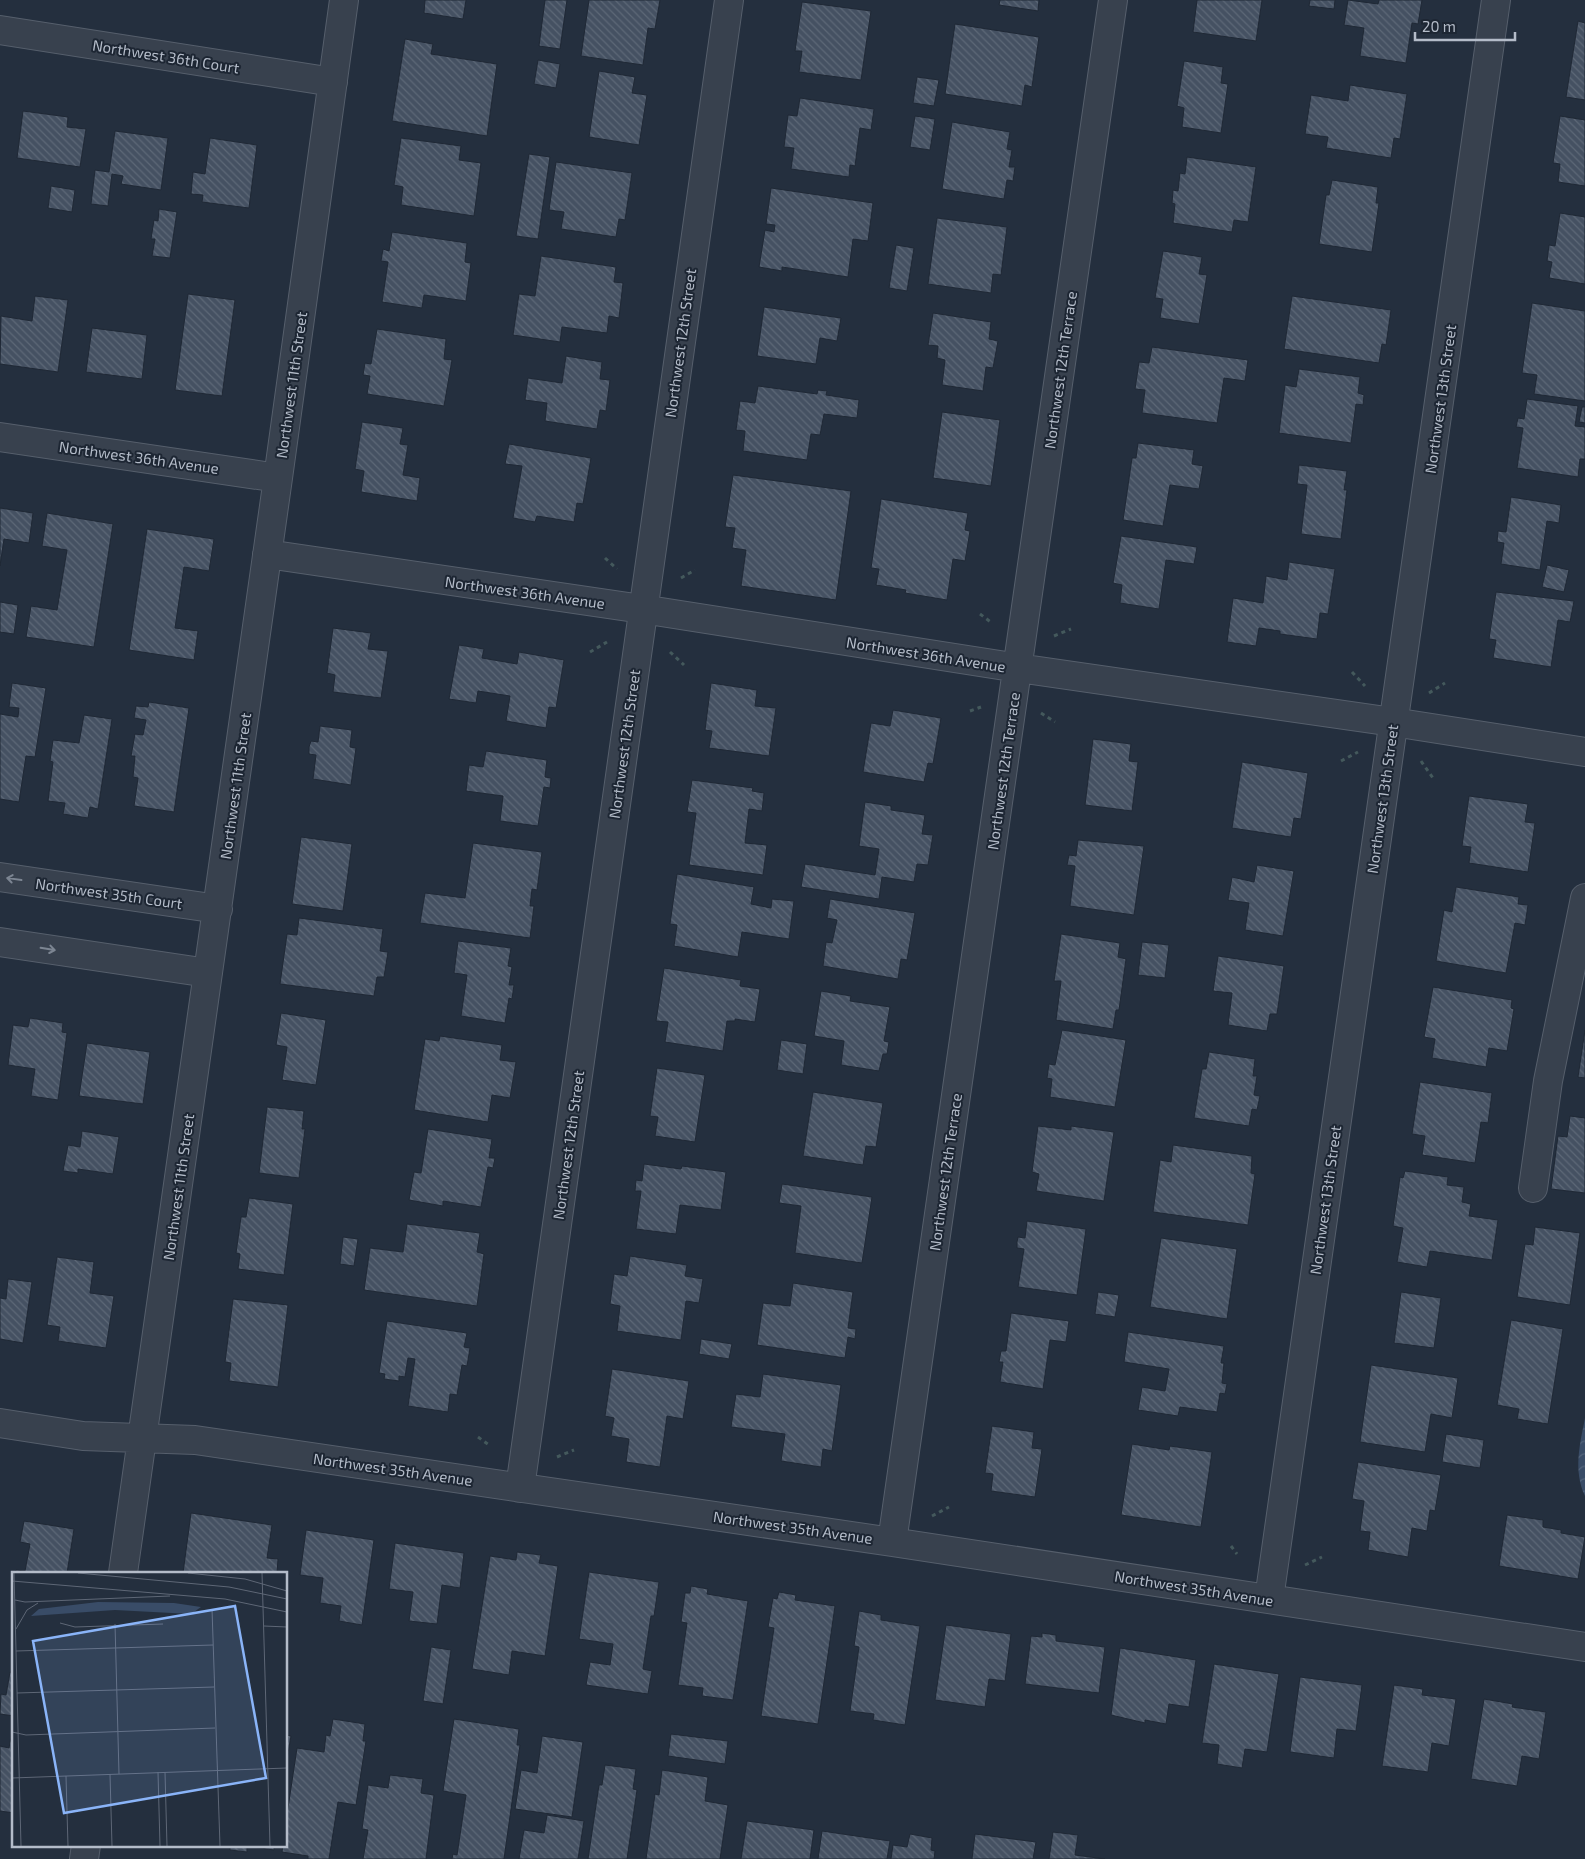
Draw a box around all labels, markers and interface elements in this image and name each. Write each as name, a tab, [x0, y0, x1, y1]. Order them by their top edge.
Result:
scale bar	[1415, 10, 1515, 42]
text: 20 m	[1422, 17, 1456, 35]
street label: Northwest 36th Court	[91, 35, 241, 77]
street label: Northwest 12th Street	[661, 267, 699, 419]
street label: Northwest 12th Terrace	[1040, 290, 1080, 450]
street label: Northwest 11th Street	[272, 310, 310, 460]
street label: Northwest 13th Street	[1421, 323, 1459, 475]
street label: Northwest 36th Avenue	[58, 437, 220, 477]
street label: Northwest 36th Avenue	[444, 572, 606, 612]
street label: Northwest 36th Avenue	[845, 633, 1007, 675]
street label: Northwest 12th Street	[605, 668, 643, 820]
street label: Northwest 12th Terrace	[983, 691, 1023, 851]
street label: Northwest 11th Street	[216, 711, 254, 861]
street label: Northwest 13th Street	[1363, 723, 1401, 875]
one-way arrow	[6, 873, 22, 883]
street label: Northwest 35th Court	[34, 874, 184, 912]
one-way arrow	[40, 944, 56, 954]
street label: Northwest 12th Street	[549, 1069, 587, 1221]
street label: Northwest 12th Terrace	[925, 1092, 965, 1252]
street label: Northwest 11th Street	[159, 1112, 197, 1262]
street label: Northwest 13th Street	[1306, 1124, 1344, 1276]
street label: Northwest 35th Avenue	[312, 1449, 474, 1489]
street label: Northwest 35th Avenue	[712, 1507, 874, 1547]
street label: Northwest 35th Avenue	[1113, 1567, 1275, 1609]
inset map	[12, 1572, 288, 1846]

